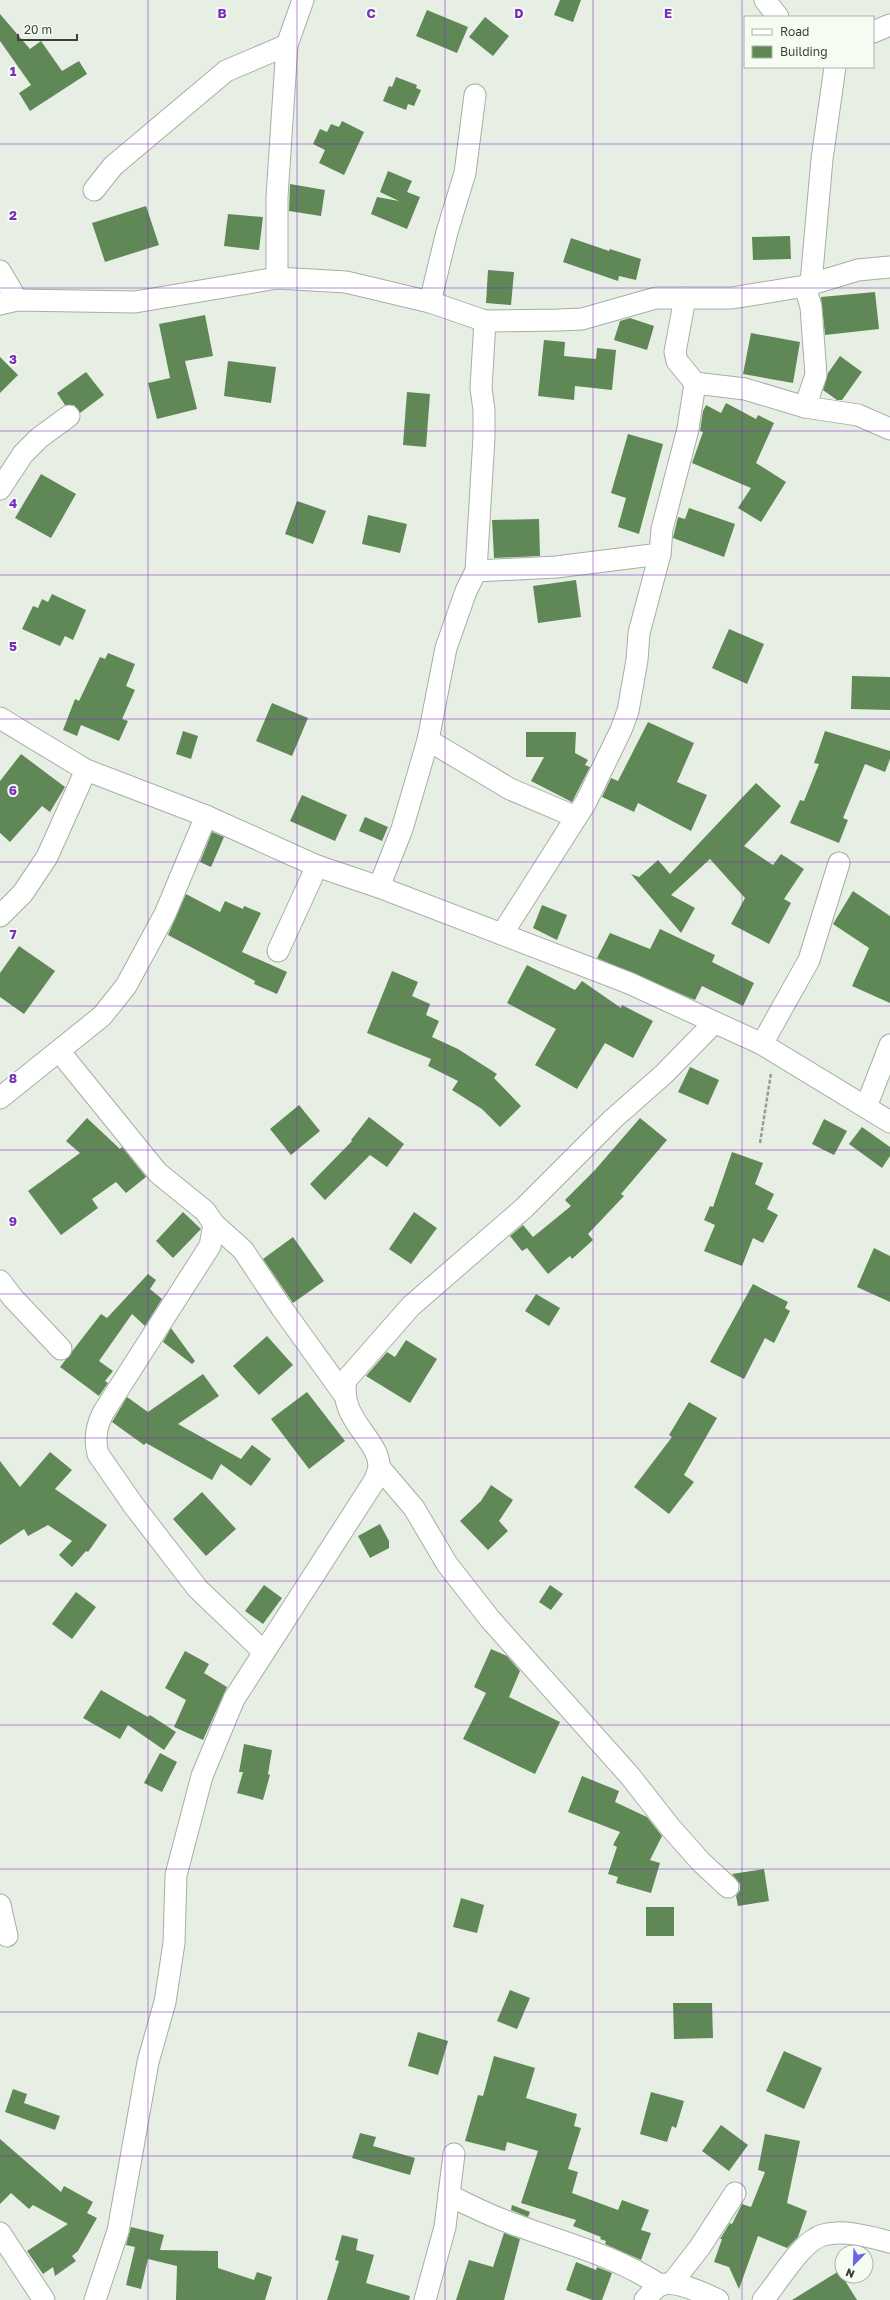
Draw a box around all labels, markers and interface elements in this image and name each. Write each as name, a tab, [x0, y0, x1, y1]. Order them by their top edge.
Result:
text: B	[217, 5, 227, 21]
text: C	[366, 5, 376, 21]
text: D	[514, 5, 524, 21]
text: E	[664, 5, 672, 21]
scale bar	[18, 16, 77, 42]
legend	[744, 16, 874, 68]
text: 20 m	[24, 22, 52, 37]
text: Road	[780, 24, 809, 39]
text: Building	[780, 44, 828, 59]
text: 1	[10, 63, 17, 79]
text: 2	[9, 207, 17, 223]
text: 3	[9, 351, 17, 367]
text: 4	[9, 495, 17, 511]
text: 5	[9, 638, 17, 654]
text: 6	[9, 782, 17, 798]
text: 7	[9, 926, 17, 942]
text: 8	[9, 1070, 17, 1086]
text: 9	[9, 1213, 17, 1229]
north arrow	[834, 2244, 874, 2284]
text: N	[844, 2266, 856, 2281]

